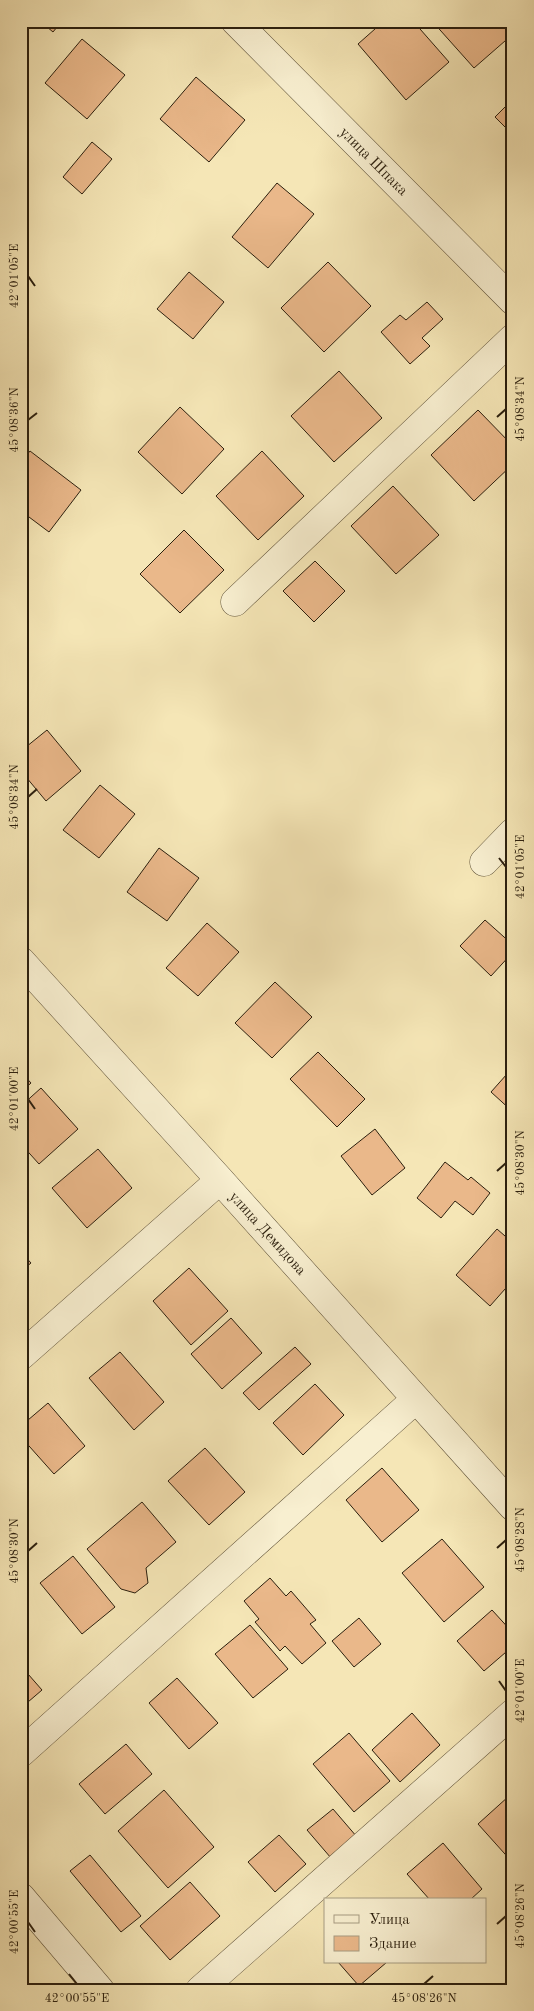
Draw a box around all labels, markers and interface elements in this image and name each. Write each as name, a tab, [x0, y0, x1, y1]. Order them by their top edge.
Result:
street label: улица Шпака	[336, 125, 410, 199]
text: 42°01'05"E	[8, 244, 21, 308]
text: 45°08'34"N	[514, 376, 527, 442]
text: 45°08'36"N	[8, 387, 21, 453]
text: 45°08'34"N	[8, 764, 21, 830]
text: 42°01'05"E	[514, 835, 527, 899]
text: 42°01'00"E	[9, 1067, 21, 1131]
text: 45°08'30"N	[514, 1130, 527, 1196]
street label: улица Демидова	[226, 1189, 309, 1279]
text: 45°08'28"N	[514, 1507, 527, 1573]
text: 45°08'30"N	[8, 1518, 21, 1584]
text: 42°01'00"E	[515, 1659, 527, 1723]
text: 45°08'26"N	[514, 1883, 527, 1949]
text: 42°00'55"E	[8, 1890, 21, 1954]
legend	[324, 1898, 486, 1964]
text: Улица	[369, 1913, 410, 1928]
text: Здание	[369, 1937, 416, 1952]
text: 42°00'55"E	[45, 1992, 109, 2005]
text: 45°08'26"N	[391, 1992, 457, 2005]

